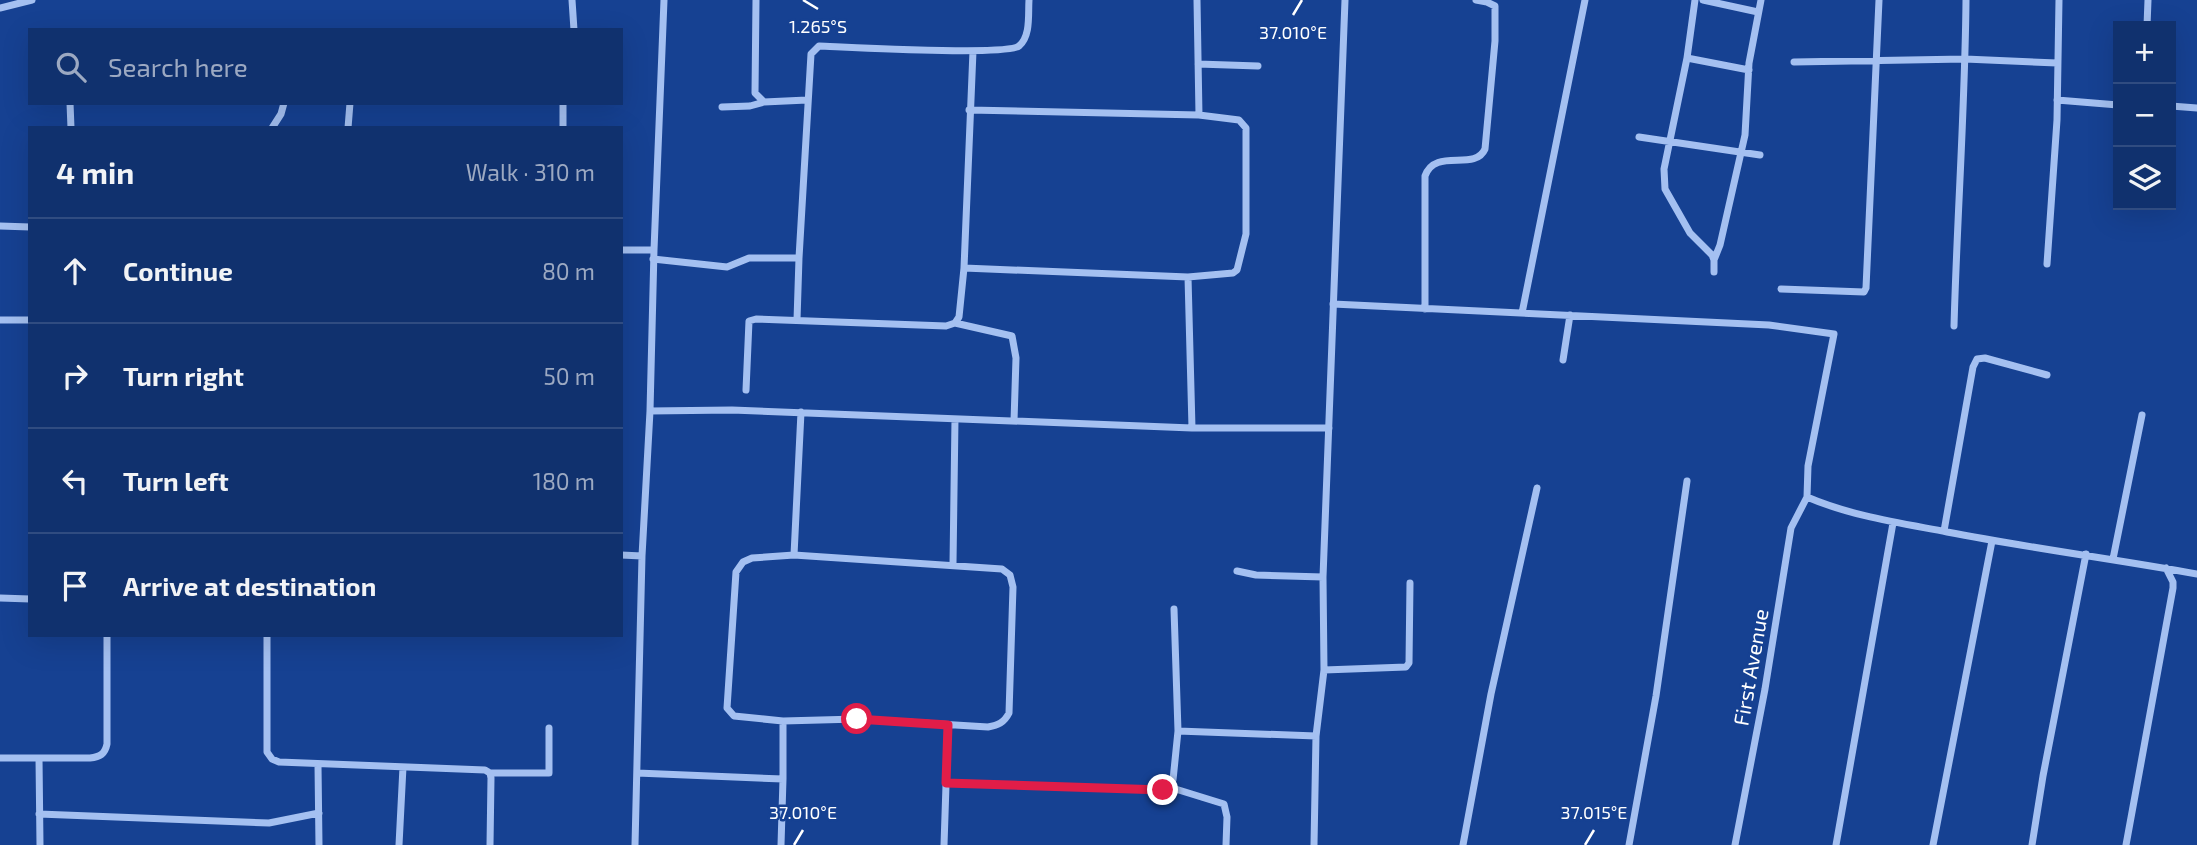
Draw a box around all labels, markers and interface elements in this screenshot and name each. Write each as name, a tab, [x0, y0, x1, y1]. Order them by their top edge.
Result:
text: 1.265°S	[789, 15, 847, 37]
text: 37.010°E	[1259, 21, 1327, 43]
map controls	[2113, 21, 2176, 210]
button: +	[2113, 21, 2176, 84]
search box	[28, 28, 623, 105]
icon: search	[52, 48, 90, 86]
text: Search here	[108, 51, 248, 82]
button: −	[2113, 84, 2176, 147]
button: layers	[2113, 147, 2176, 210]
text: 4 min	[56, 154, 134, 190]
text: Walk · 310 m	[466, 158, 595, 186]
icon: ahead	[56, 252, 94, 290]
text: Continue	[123, 255, 233, 286]
text: 80 m	[542, 257, 595, 285]
icon: right	[56, 357, 94, 395]
text: Turn right	[123, 360, 244, 391]
text: 50 m	[544, 362, 595, 390]
icon: left	[56, 462, 94, 500]
text: Turn left	[123, 465, 229, 496]
text: 180 m	[533, 467, 595, 495]
icon: arrive	[56, 567, 94, 605]
text: Arrive at destination	[123, 570, 376, 601]
street label: First Avenue	[1727, 607, 1773, 727]
route start	[841, 703, 872, 734]
route end	[1147, 774, 1178, 805]
text: 37.010°E	[769, 801, 837, 823]
text: 37.015°E	[1561, 801, 1627, 823]

